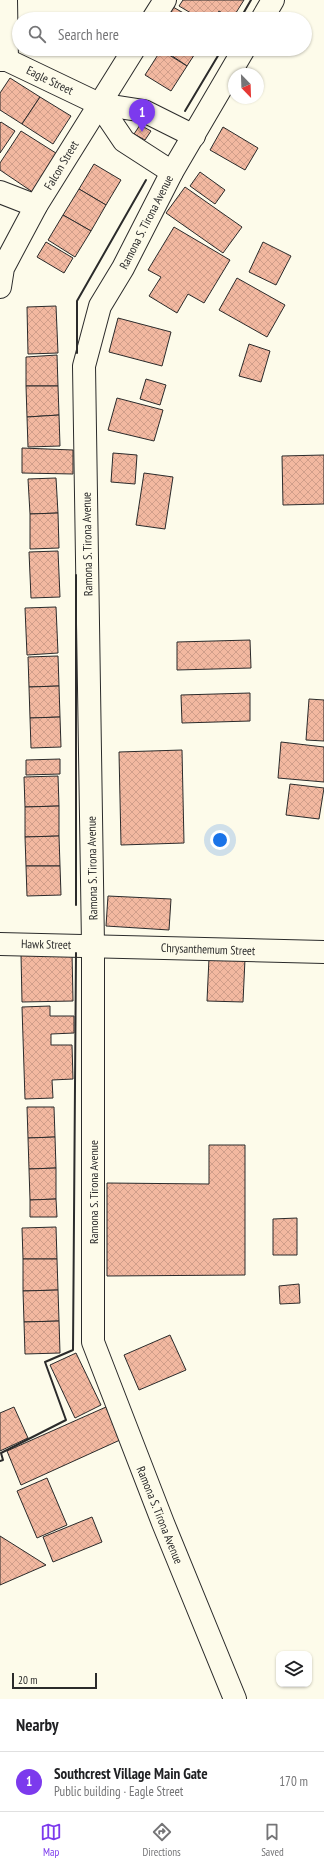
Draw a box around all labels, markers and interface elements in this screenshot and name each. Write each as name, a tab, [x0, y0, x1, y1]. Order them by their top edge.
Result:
search box	[12, 12, 312, 56]
icon: search	[26, 23, 48, 45]
text: Search here	[58, 25, 119, 44]
street label: Eagle Street	[24, 62, 77, 98]
north arrow	[228, 68, 264, 104]
pin: 1	[129, 99, 155, 132]
street label: Falcon Street	[41, 137, 82, 192]
street label: Ramona S. Tirona Avenue	[116, 172, 176, 272]
street label: Ramona S. Tirona Avenue	[79, 492, 95, 596]
street label: Ramona S. Tirona Avenue	[84, 816, 100, 920]
your location	[210, 830, 230, 850]
street label: Hawk Street	[21, 936, 72, 952]
street label: Chrysanthemum Street	[161, 940, 256, 958]
street label: Ramona S. Tirona Avenue	[86, 1140, 101, 1244]
street label: Ramona S. Tirona Avenue	[134, 1464, 186, 1566]
map controls	[276, 1651, 312, 1687]
button: layers	[276, 1651, 312, 1687]
scale bar	[12, 1671, 97, 1690]
text: 20 m	[18, 1673, 37, 1687]
text: Nearby	[16, 1714, 59, 1736]
text: Southcrest Village Main Gate	[54, 1764, 208, 1783]
text: 1	[26, 1773, 32, 1790]
text: 170 m	[279, 1773, 308, 1790]
text: Public building · Eagle Street	[54, 1783, 183, 1800]
tab: Map	[40, 1821, 62, 1859]
tab: Directions	[143, 1821, 181, 1859]
tab: Saved	[261, 1821, 284, 1859]

